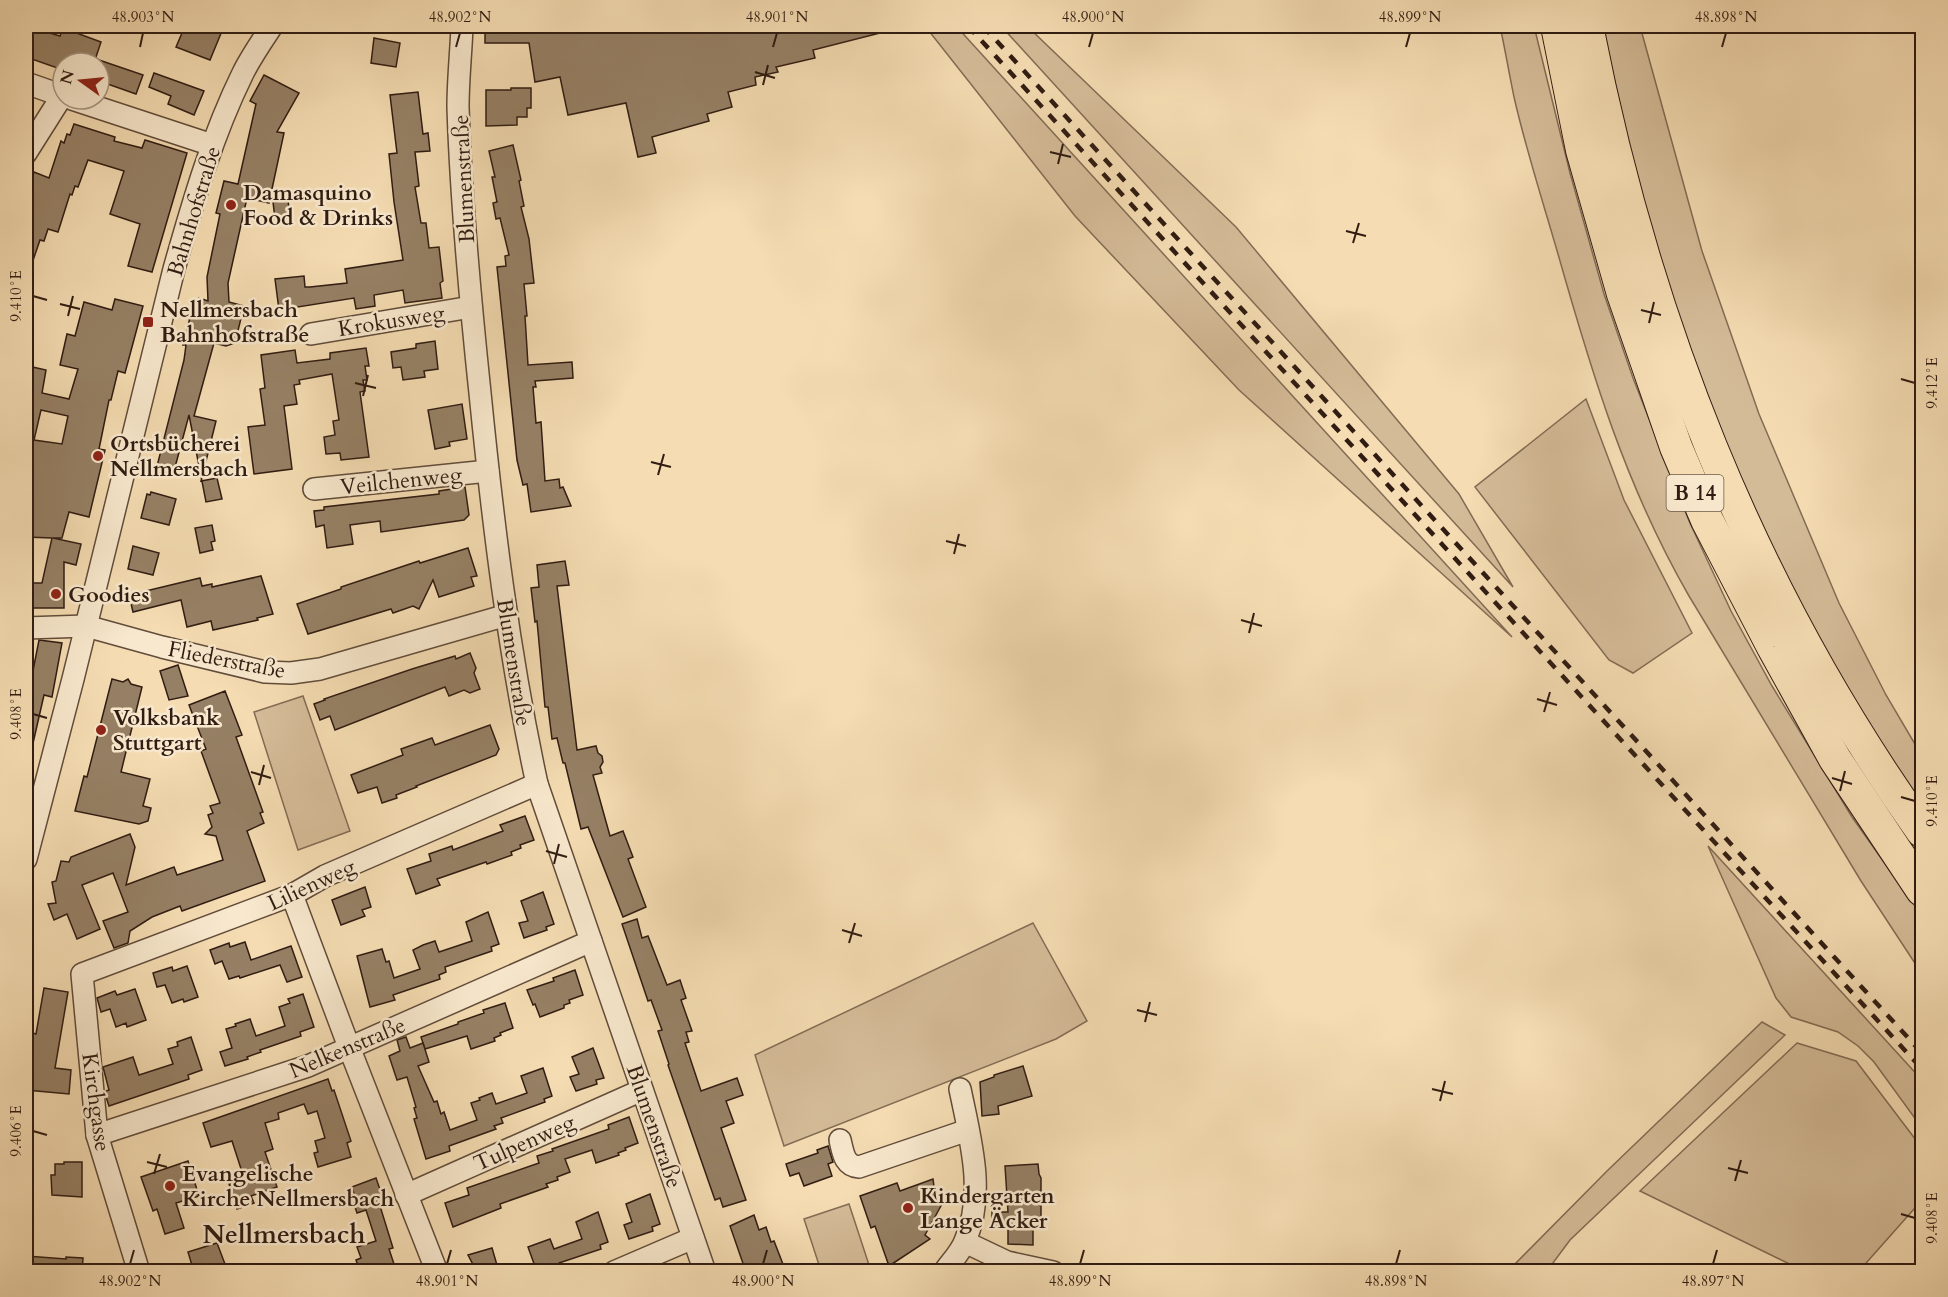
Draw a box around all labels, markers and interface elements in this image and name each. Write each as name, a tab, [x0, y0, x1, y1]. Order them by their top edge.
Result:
text: 48.903°N	[112, 7, 175, 27]
text: 48.902°N	[429, 7, 492, 27]
text: 48.901°N	[746, 7, 809, 27]
text: 48.900°N	[1062, 7, 1125, 27]
text: 48.899°N	[1379, 7, 1442, 27]
text: 48.898°N	[1695, 7, 1758, 27]
north arrow	[51, 51, 111, 111]
text: N	[55, 68, 80, 87]
street label: Blumenstraße	[446, 114, 482, 244]
street label: Bahnhofstraße	[160, 143, 228, 280]
place label: Damasquino Food & Drinks	[243, 178, 393, 233]
marker: Damasquino Food & Drinks	[224, 198, 238, 212]
text: 9.410°E	[6, 270, 26, 322]
place label: Nellmersbach Bahnhofstraße	[160, 295, 309, 350]
street label: Krokusweg	[336, 298, 447, 344]
marker: Nellmersbach Bahnhofstraße	[141, 315, 155, 329]
text: 9.412°E	[1922, 357, 1942, 409]
place label: Ortsbücherei Nellmersbach	[110, 429, 248, 484]
marker: Ortsbücherei Nellmersbach	[91, 449, 105, 463]
street label: Veilchenweg	[339, 460, 464, 502]
road number: B 14	[1666, 475, 1724, 511]
place label: Goodies	[68, 580, 150, 610]
marker: Goodies	[49, 587, 63, 601]
street label: Blumenstraße	[489, 596, 539, 728]
street label: Fliederstraße	[166, 634, 288, 686]
text: 9.408°E	[6, 688, 26, 740]
place label: Volksbank Stuttgart	[113, 703, 220, 758]
marker: Volksbank Stuttgart	[94, 723, 108, 737]
text: 9.410°E	[1922, 775, 1942, 827]
street label: Lilienweg	[263, 851, 361, 918]
street label: Nelkenstraße	[285, 1010, 410, 1086]
street label: Kirchgasse	[74, 1051, 118, 1153]
street label: Blumenstraße	[619, 1061, 689, 1192]
text: 9.406°E	[6, 1105, 26, 1157]
street label: Tulpenweg	[469, 1107, 580, 1179]
place label: Evangelische Kirche Nellmersbach	[182, 1159, 395, 1214]
marker: Evangelische Kirche Nellmersbach	[163, 1179, 177, 1193]
place label: Kindergarten Lange Äcker	[920, 1181, 1055, 1236]
text: 9.408°E	[1922, 1192, 1942, 1244]
marker: Kindergarten Lange Äcker	[901, 1201, 915, 1215]
district label: Nellmersbach	[203, 1217, 365, 1252]
text: 48.902°N	[99, 1271, 162, 1291]
text: 48.901°N	[416, 1271, 479, 1291]
text: 48.900°N	[732, 1271, 795, 1291]
text: 48.899°N	[1049, 1271, 1112, 1291]
text: 48.898°N	[1365, 1271, 1428, 1291]
text: 48.897°N	[1682, 1271, 1745, 1291]

